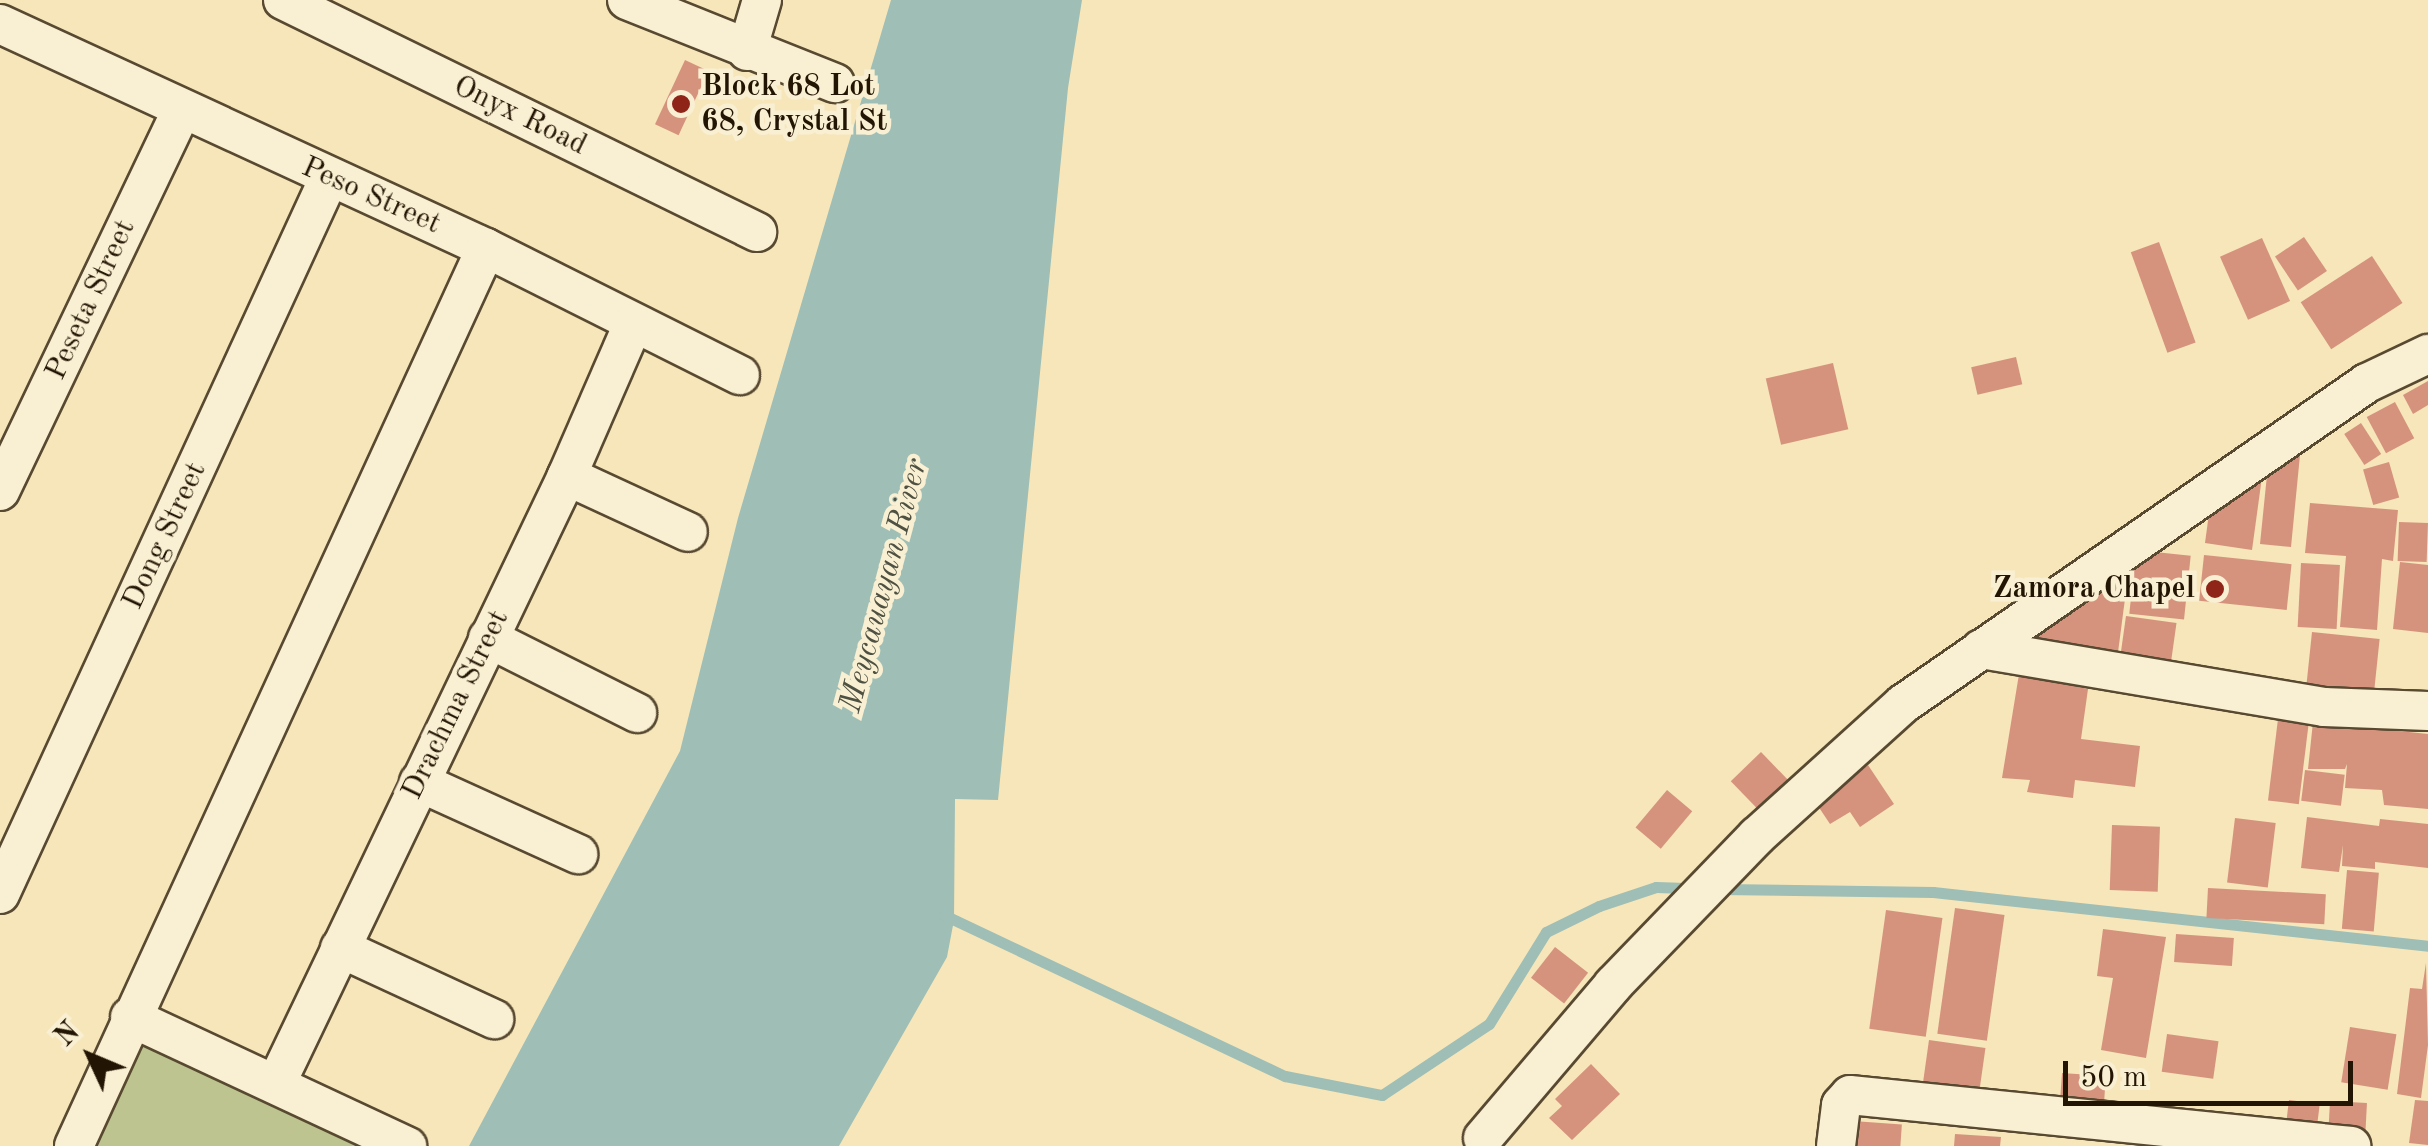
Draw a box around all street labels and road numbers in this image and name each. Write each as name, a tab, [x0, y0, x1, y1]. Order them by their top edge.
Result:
street label: Onyx Road	[447, 68, 593, 164]
street label: Peso Street	[296, 149, 446, 243]
street label: Peseta Street	[38, 214, 144, 386]
street label: Dong Street	[115, 457, 215, 615]
street label: Drachma Street	[395, 604, 517, 806]

